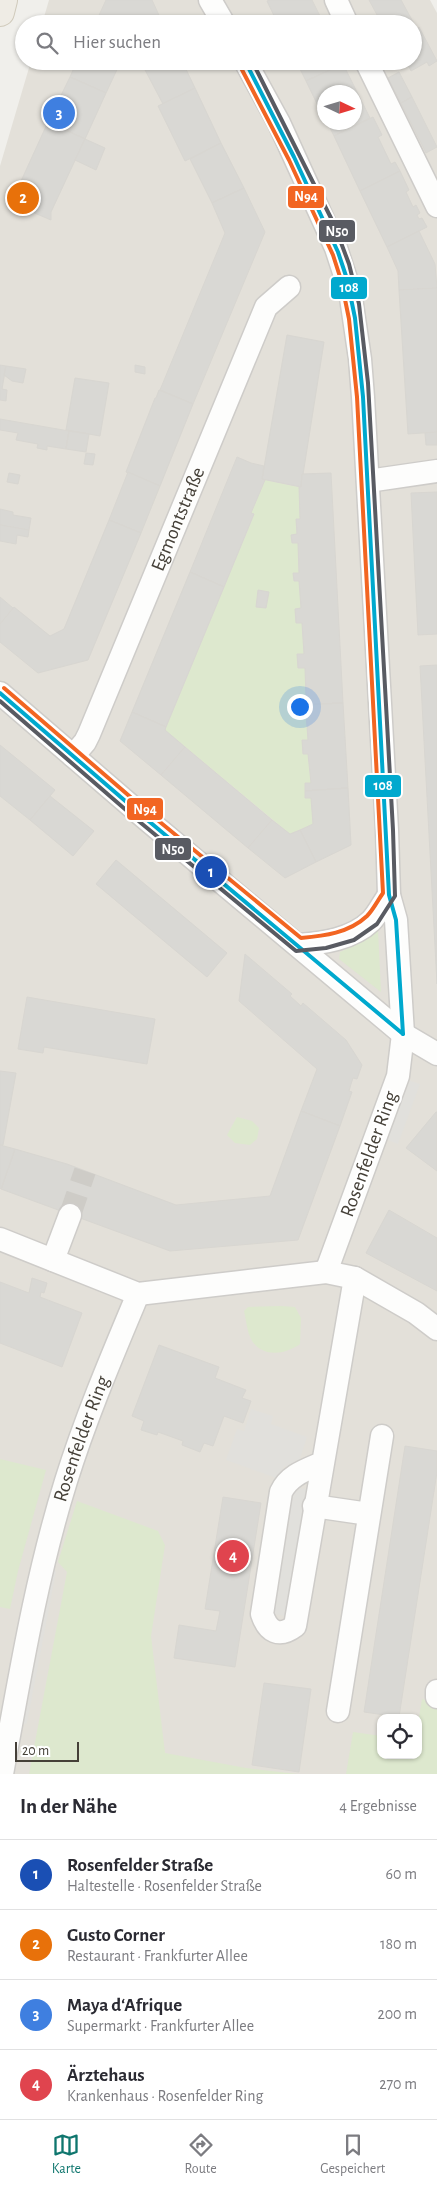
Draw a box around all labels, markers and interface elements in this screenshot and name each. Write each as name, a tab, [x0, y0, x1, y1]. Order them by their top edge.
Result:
search box	[15, 15, 422, 70]
icon: search	[33, 29, 61, 57]
text: Hier suchen	[73, 33, 161, 52]
north arrow	[317, 85, 362, 130]
pin: 3	[43, 94, 75, 132]
pin: 2	[7, 179, 39, 217]
line badge: N94	[287, 185, 325, 209]
text: N94	[294, 190, 318, 204]
line badge: N50	[318, 219, 356, 243]
text: N50	[325, 225, 349, 239]
line badge: 108	[330, 276, 368, 300]
text: 108	[339, 281, 359, 295]
street label: Egmontstraße	[148, 464, 208, 574]
your location	[287, 694, 313, 720]
line badge: 108	[364, 774, 402, 798]
text: 108	[373, 779, 393, 793]
line badge: N94	[126, 797, 164, 821]
text: N94	[133, 803, 157, 817]
line badge: N50	[154, 837, 192, 861]
text: N50	[161, 843, 185, 857]
pin: 1	[195, 853, 227, 891]
street label: Rosenfelder Ring	[337, 1088, 401, 1220]
street label: Rosenfelder Ring	[50, 1373, 113, 1504]
pin: 4	[217, 1537, 249, 1575]
map controls	[377, 1714, 422, 1759]
button: locate	[377, 1714, 422, 1759]
scale bar	[15, 1739, 79, 1762]
text: 20 m	[22, 1744, 49, 1758]
text: In der Nähe	[20, 1796, 117, 1817]
text: 4 Ergebnisse	[339, 1798, 417, 1814]
text: Rosenfelder Straße	[67, 1856, 213, 1875]
text: 1	[33, 1866, 39, 1882]
text: 60 m	[386, 1866, 417, 1882]
text: Haltestelle · Rosenfelder Straße	[67, 1878, 262, 1894]
text: Gusto Corner	[67, 1926, 165, 1945]
text: 2	[32, 1936, 40, 1952]
text: 180 m	[380, 1936, 417, 1952]
text: Restaurant · Frankfurter Allee	[67, 1948, 248, 1964]
text: Maya d‘Afrique	[67, 1996, 182, 2015]
text: 3	[33, 2006, 39, 2022]
text: 200 m	[377, 2006, 417, 2022]
text: Supermarkt · Frankfurter Allee	[67, 2018, 254, 2034]
text: Ärztehaus	[67, 2066, 145, 2085]
text: 4	[32, 2076, 40, 2092]
text: 270 m	[379, 2076, 417, 2092]
text: Krankenhaus · Rosenfelder Ring	[67, 2088, 263, 2104]
tab: Karte	[52, 2131, 81, 2178]
tab: Route	[185, 2131, 217, 2178]
tab: Gespeichert	[320, 2131, 385, 2178]

